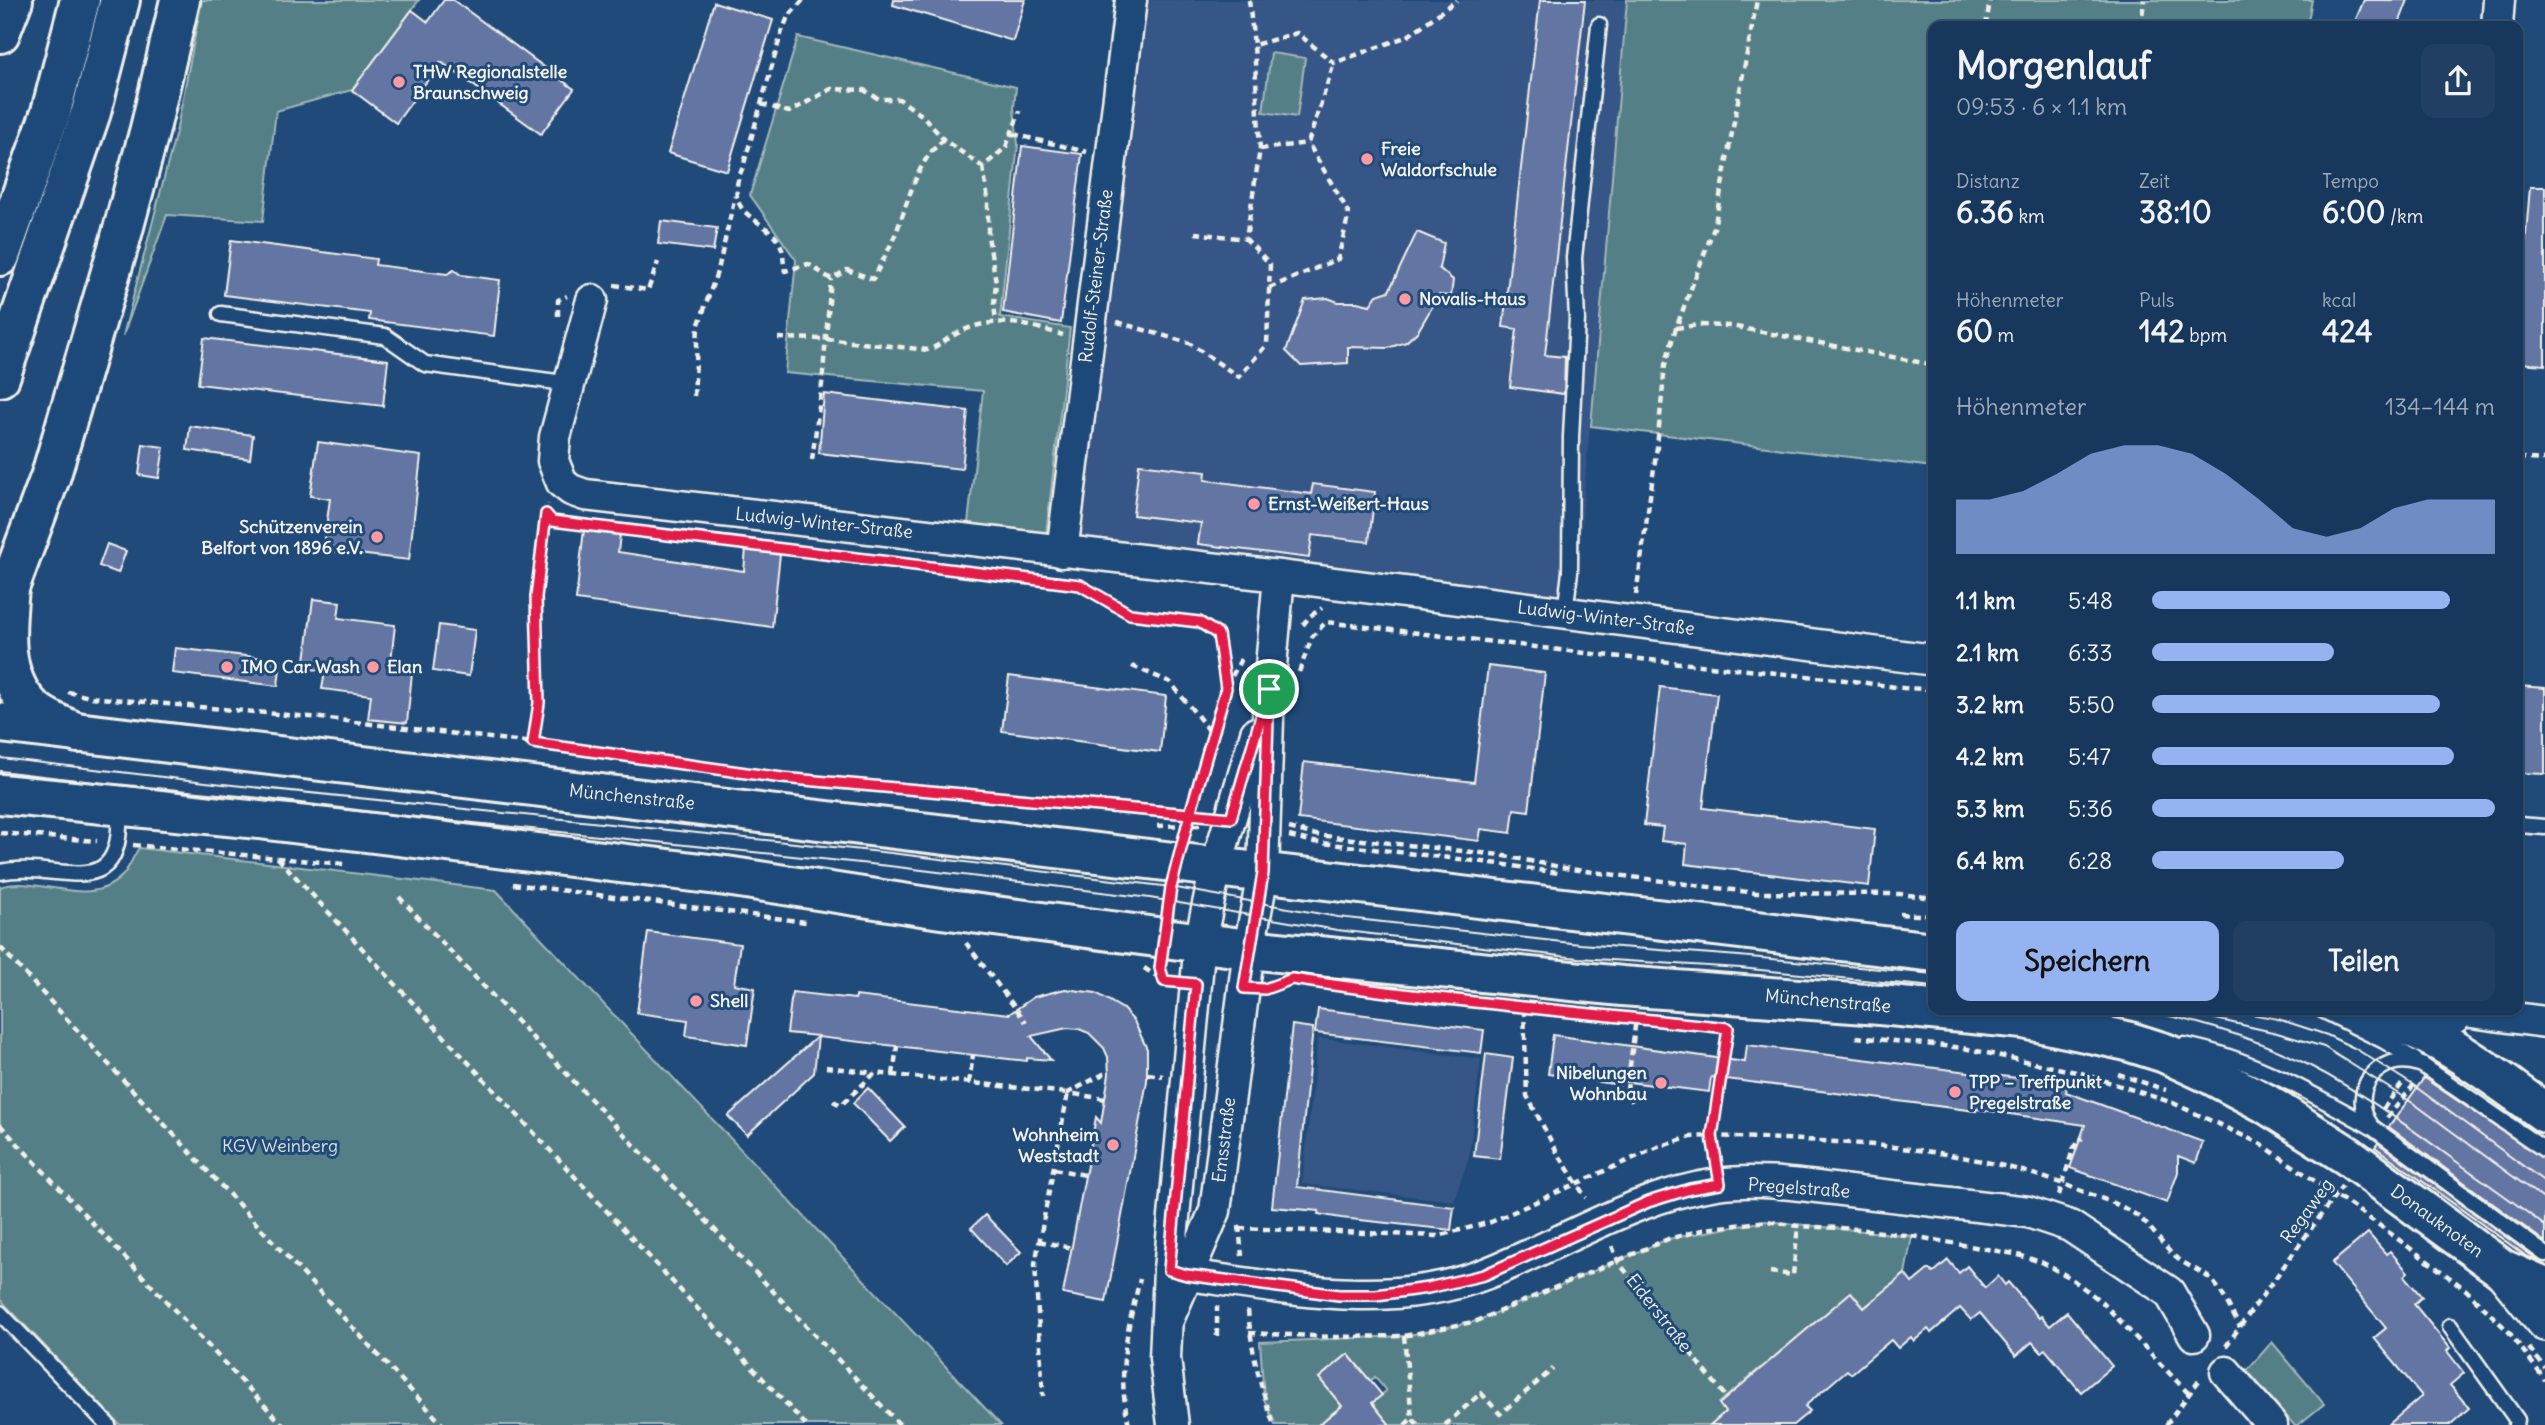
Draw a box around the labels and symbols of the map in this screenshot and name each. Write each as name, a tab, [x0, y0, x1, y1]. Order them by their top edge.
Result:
place label: THW Regionalstelle Braunschweig	[413, 60, 568, 104]
marker: THW Regionalstelle Braunschweig	[391, 74, 407, 90]
place label: Freie Waldorfschule	[1381, 137, 1497, 181]
marker: Freie Waldorfschule	[1359, 151, 1375, 167]
street label: Rudolf-Steiner-Straße	[1073, 188, 1118, 364]
place label: Novalis-Haus	[1419, 287, 1526, 310]
marker: Novalis-Haus	[1397, 291, 1413, 307]
place label: Ernst-Weißert-Haus	[1268, 492, 1429, 515]
marker: Ernst-Weißert-Haus	[1246, 496, 1262, 512]
street label: Ludwig-Winter-Straße	[734, 502, 914, 543]
place label: Schützenverein Belfort von 1896 e.V.	[201, 515, 364, 559]
marker: Schützenverein Belfort von 1896 e.V.	[369, 529, 385, 545]
street label: Ludwig-Winter-Straße	[1516, 595, 1696, 640]
place label: IMO Car Wash	[241, 655, 361, 678]
place label: Elan	[387, 655, 423, 678]
marker: IMO Car Wash	[219, 659, 235, 675]
marker: Elan	[365, 659, 381, 675]
pin	[1239, 659, 1299, 719]
street label: Münchenstraße	[568, 778, 696, 815]
street label: Münchenstraße	[1764, 984, 1892, 1017]
place label: Shell	[710, 989, 748, 1012]
marker: Shell	[688, 993, 704, 1009]
place label: Nibelungen Wohnbau	[1556, 1061, 1648, 1105]
place label: TPP – Treffpunkt Pregelstraße	[1969, 1070, 2103, 1114]
marker: Nibelungen Wohnbau	[1653, 1075, 1669, 1091]
marker: TPP – Treffpunkt Pregelstraße	[1947, 1084, 1963, 1100]
street label: Emsstraße	[1207, 1096, 1240, 1184]
place label: Wohnheim Weststadt	[1012, 1123, 1100, 1167]
park label: KGV Weinberg	[222, 1134, 338, 1157]
marker: Wohnheim Weststadt	[1105, 1137, 1121, 1153]
street label: Pregelstraße	[1747, 1172, 1851, 1203]
street label: Regaweg	[2275, 1174, 2338, 1248]
street label: Donauknoten	[2386, 1179, 2488, 1262]
street label: Eiderstraße	[1622, 1269, 1697, 1357]

